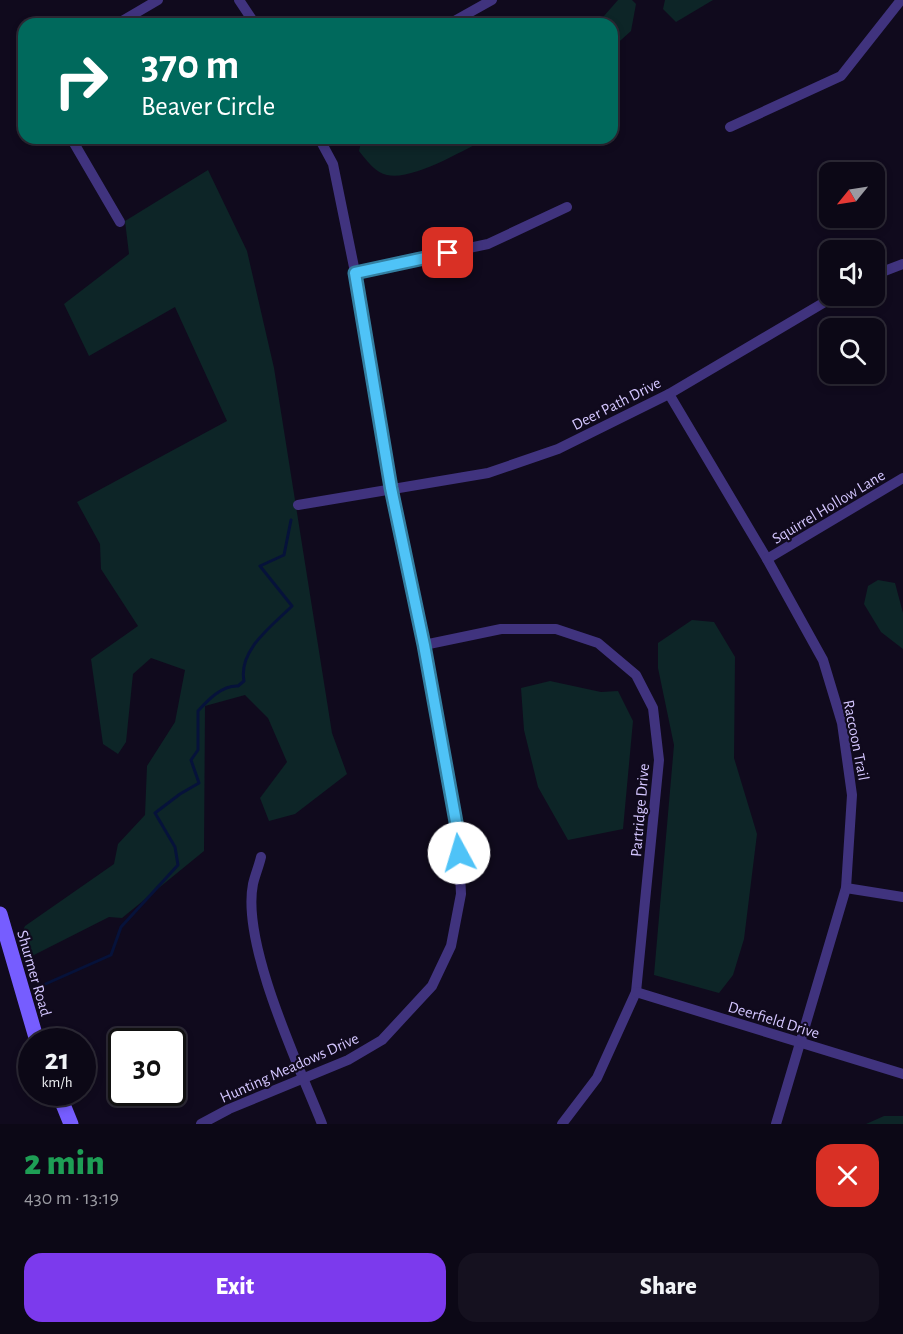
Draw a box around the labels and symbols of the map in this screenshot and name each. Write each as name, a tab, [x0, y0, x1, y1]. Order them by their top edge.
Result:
north arrow	[819, 162, 885, 228]
pin	[422, 227, 473, 278]
street label: Deer Path Drive	[569, 375, 664, 433]
street label: Squirrel Hollow Lane	[769, 467, 888, 547]
street label: Raccoon Trail	[840, 699, 872, 782]
street label: Partridge Drive	[628, 763, 652, 858]
position arrow	[427, 821, 491, 885]
street label: Shurmer Road	[14, 928, 54, 1018]
street label: Deerfield Drive	[726, 998, 821, 1041]
speed limit sign: 30	[108, 1028, 186, 1106]
street label: Hunting Meadows Drive	[217, 1030, 361, 1106]

